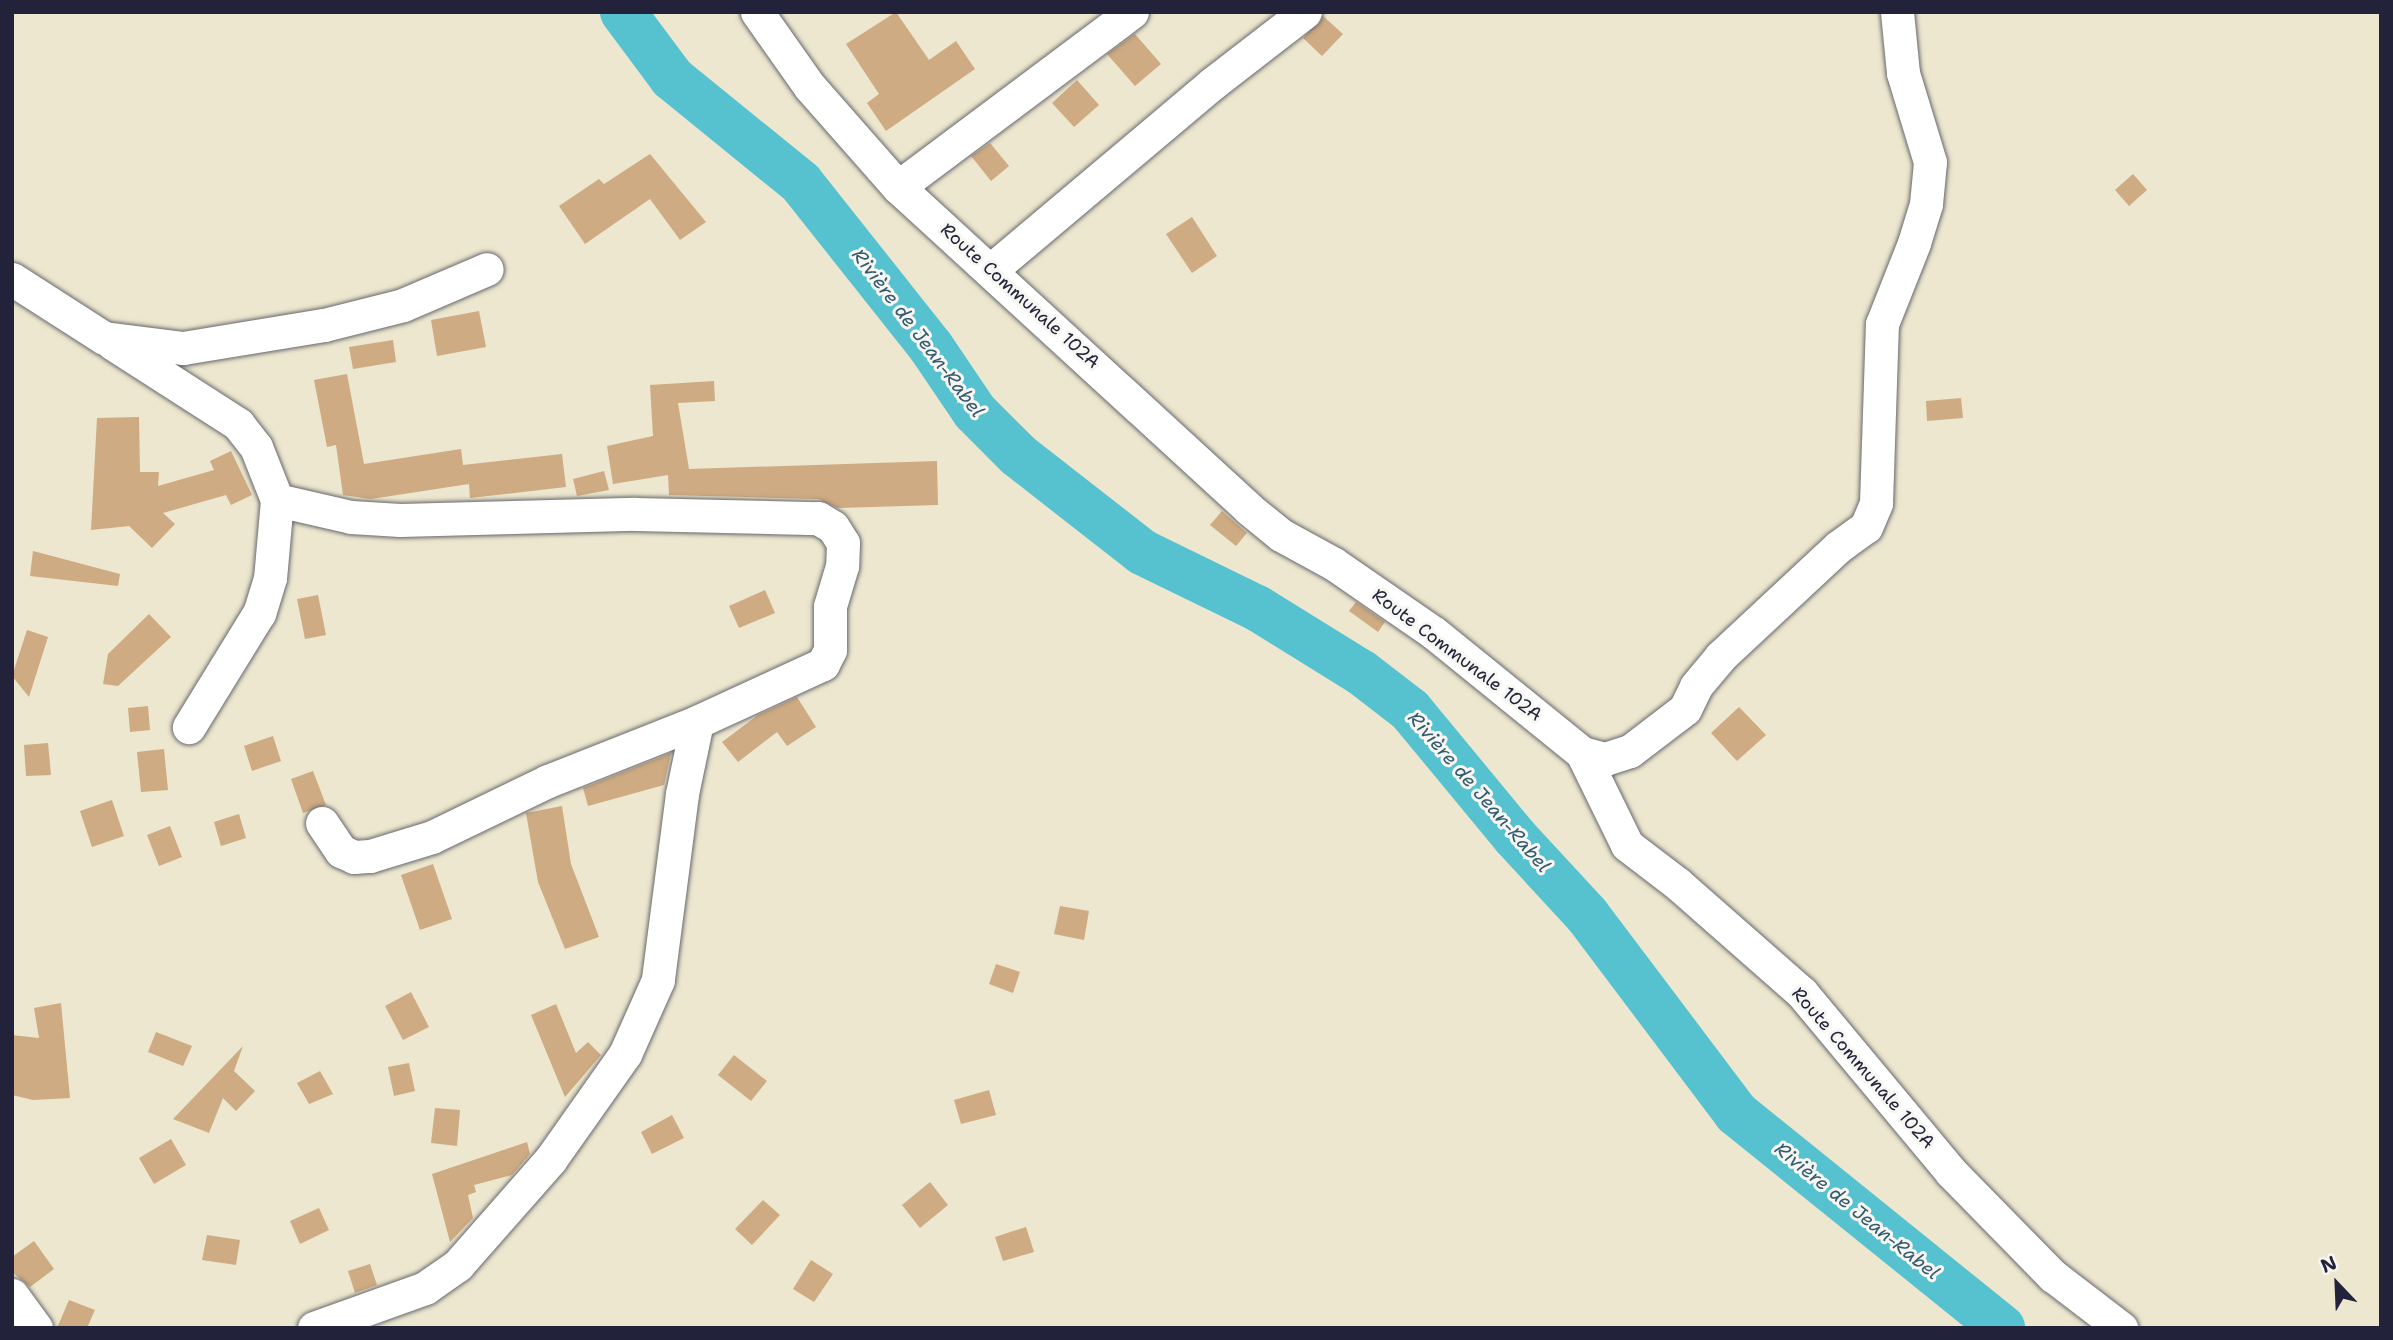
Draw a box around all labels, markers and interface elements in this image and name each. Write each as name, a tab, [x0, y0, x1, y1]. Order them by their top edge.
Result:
street label: Route Communale 102A	[936, 219, 1104, 373]
water label: Rivière de Jean-Rabel	[847, 244, 989, 422]
street label: Route Communale 102A	[1368, 584, 1546, 726]
water label: Rivière de Jean-Rabel	[1403, 707, 1555, 877]
street label: Route Communale 102A	[1787, 983, 1939, 1153]
water label: Rivière de Jean-Rabel	[1770, 1138, 1944, 1284]
north arrow	[2302, 1249, 2372, 1319]
text: N	[2317, 1250, 2340, 1279]

